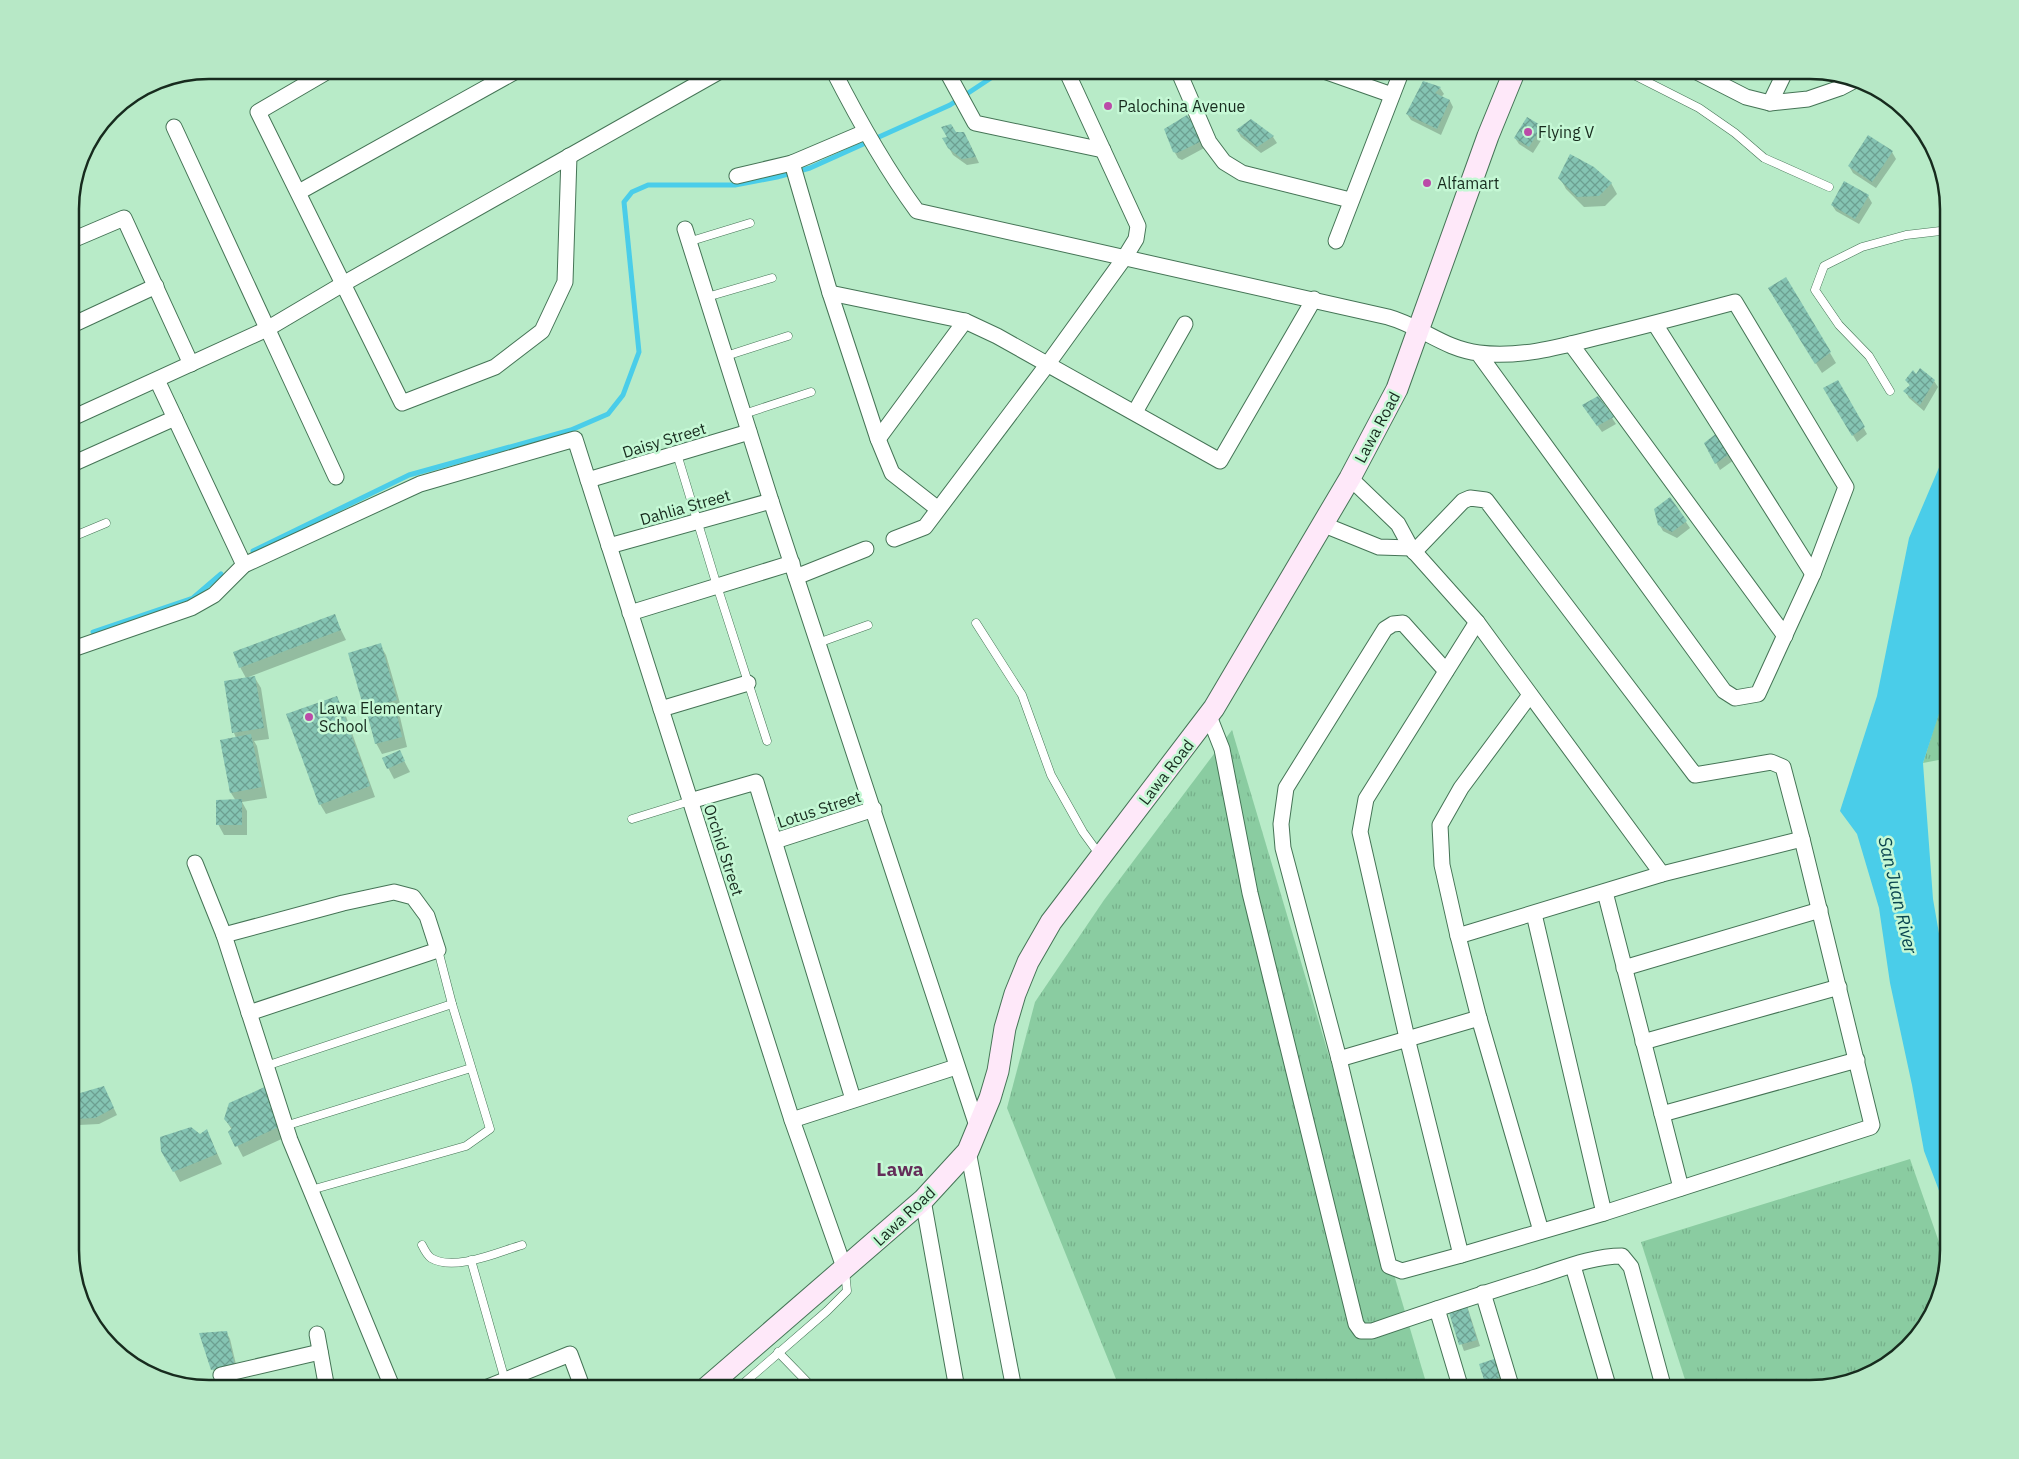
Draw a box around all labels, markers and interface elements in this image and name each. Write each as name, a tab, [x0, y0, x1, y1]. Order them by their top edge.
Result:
place label: Palochina Avenue	[1118, 96, 1246, 116]
marker: Palochina Avenue	[1102, 100, 1114, 112]
place label: Flying V	[1538, 122, 1594, 142]
marker: Flying V	[1522, 126, 1534, 138]
place label: Alfamart	[1437, 173, 1499, 193]
marker: Alfamart	[1421, 177, 1433, 189]
street label: Lawa Road	[1350, 388, 1404, 466]
street label: Daisy Street	[620, 418, 708, 462]
street label: Dahlia Street	[638, 485, 732, 529]
place label: Lawa Elementary School	[319, 698, 442, 736]
marker: Lawa Elementary School	[303, 711, 315, 723]
street label: Lawa Road	[1134, 735, 1198, 809]
street label: Lotus Street	[775, 786, 863, 832]
street label: Orchid Street	[700, 802, 748, 898]
water label: San Juan River	[1873, 834, 1923, 956]
district label: Lawa	[876, 1157, 924, 1181]
street label: Lawa Road	[869, 1182, 939, 1250]

